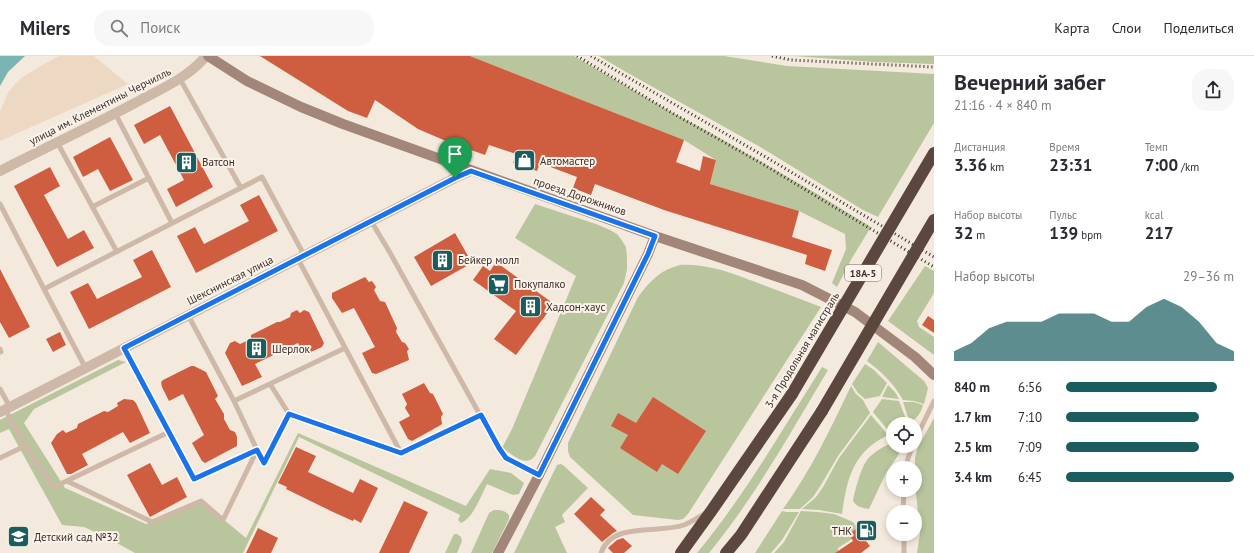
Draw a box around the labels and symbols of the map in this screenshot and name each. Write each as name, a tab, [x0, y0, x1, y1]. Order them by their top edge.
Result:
street label: улица им. Клементины Черчилль	[27, 64, 173, 148]
pin	[438, 137, 472, 178]
shop icon: Автомастер	[512, 148, 538, 174]
building icon: Ватсон	[174, 149, 200, 175]
place label: Автомастер	[540, 154, 595, 168]
place label: Ватсон	[202, 155, 235, 169]
street label: проезд Дорожников	[532, 174, 628, 218]
building icon: Бейкер молл	[430, 247, 456, 273]
street label: Шекснинская улица	[184, 252, 276, 308]
place label: Бейкер молл	[458, 253, 519, 267]
road number: 18А-5	[845, 265, 881, 281]
supermarket icon: Покупалко	[485, 271, 511, 297]
place label: Покупалко	[514, 277, 566, 291]
street label: 3-я Продольная магистраль	[762, 289, 842, 411]
building icon: Хадсон-хаус	[518, 294, 544, 320]
place label: Хадсон-хаус	[546, 300, 605, 314]
building icon: Шерлок	[244, 336, 270, 362]
place label: Шерлок	[272, 342, 311, 356]
fuel station icon: ТНК	[854, 518, 880, 544]
school or university icon: Детский сад №32	[5, 524, 31, 550]
place label: ТНК	[832, 524, 852, 538]
place label: Детский сад №32	[34, 530, 119, 544]

